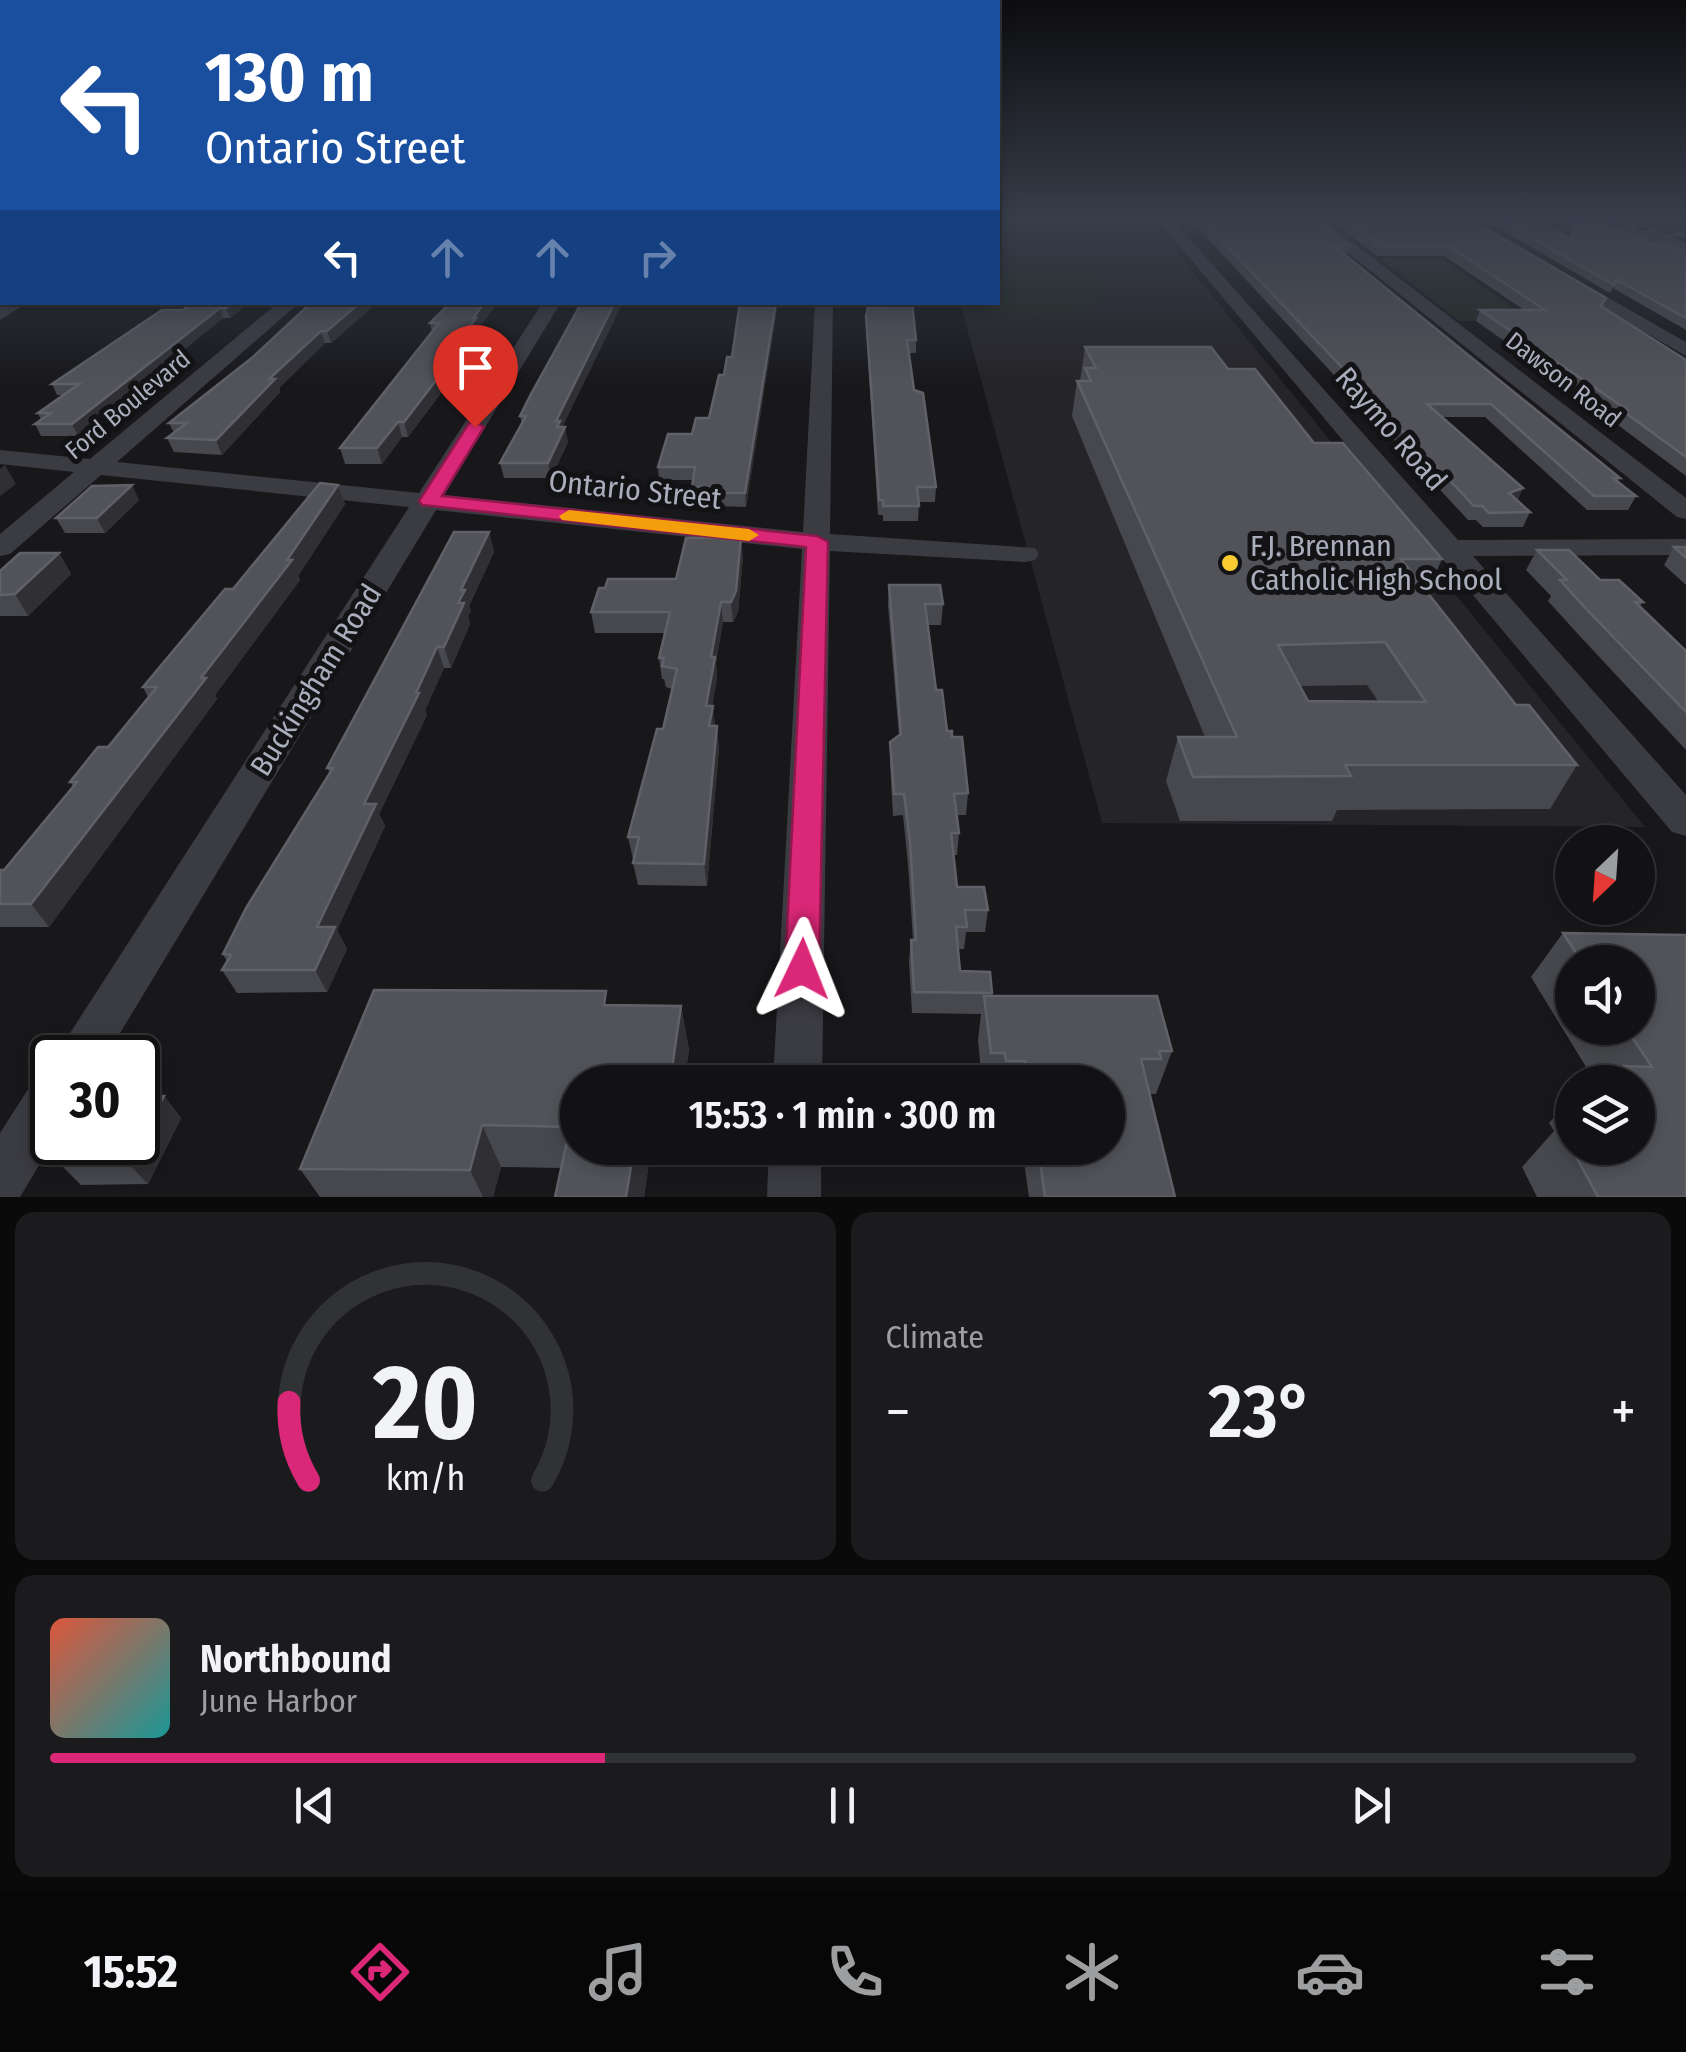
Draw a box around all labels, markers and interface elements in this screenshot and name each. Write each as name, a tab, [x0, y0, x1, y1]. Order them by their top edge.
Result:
text: 130 m	[205, 36, 374, 120]
icon: left	[40, 40, 170, 170]
text: Ontario Street	[205, 121, 465, 175]
icon: left	[315, 230, 370, 285]
icon: ahead	[420, 230, 475, 285]
icon: ahead	[525, 230, 580, 285]
icon: right	[630, 230, 685, 285]
pin	[433, 325, 518, 428]
street label: Dawson Road	[1500, 326, 1626, 434]
icon: arrive	[448, 340, 503, 395]
street label: Ford Boulevard	[60, 344, 196, 466]
street label: Raymo Road	[1328, 360, 1454, 498]
street label: Ontario Street	[547, 463, 723, 517]
place label: F.J. Brennan Catholic High School	[1250, 528, 1502, 598]
marker: F.J. Brennan Catholic High School	[1219, 552, 1241, 574]
street label: Buckingham Road	[243, 578, 389, 782]
north arrow	[1555, 825, 1655, 925]
map controls	[1555, 825, 1655, 1165]
position arrow	[750, 917, 854, 1021]
button: sound	[1555, 945, 1655, 1045]
speed limit sign: 30	[30, 1035, 160, 1165]
button: layers	[1555, 1065, 1655, 1165]
text: 15:53 · 1 min · 300 m	[689, 1092, 996, 1138]
text: Climate	[886, 1318, 984, 1356]
text: 20	[372, 1341, 478, 1466]
text: 23°	[1208, 1367, 1313, 1457]
text: −	[886, 1379, 910, 1445]
text: +	[1611, 1379, 1636, 1445]
text: km/h	[385, 1457, 465, 1499]
text: Northbound	[200, 1636, 392, 1682]
text: June Harbor	[200, 1682, 357, 1720]
icon: previous	[287, 1778, 342, 1833]
icon: pause	[815, 1778, 870, 1833]
icon: next	[1344, 1778, 1399, 1833]
icon: directions	[345, 1937, 415, 2007]
icon: music	[583, 1937, 653, 2007]
icon: phone	[820, 1937, 890, 2007]
icon: climate	[1057, 1937, 1127, 2007]
icon: car	[1295, 1937, 1365, 2007]
icon: filters	[1532, 1937, 1602, 2007]
text: 15:52	[84, 1945, 178, 1999]

